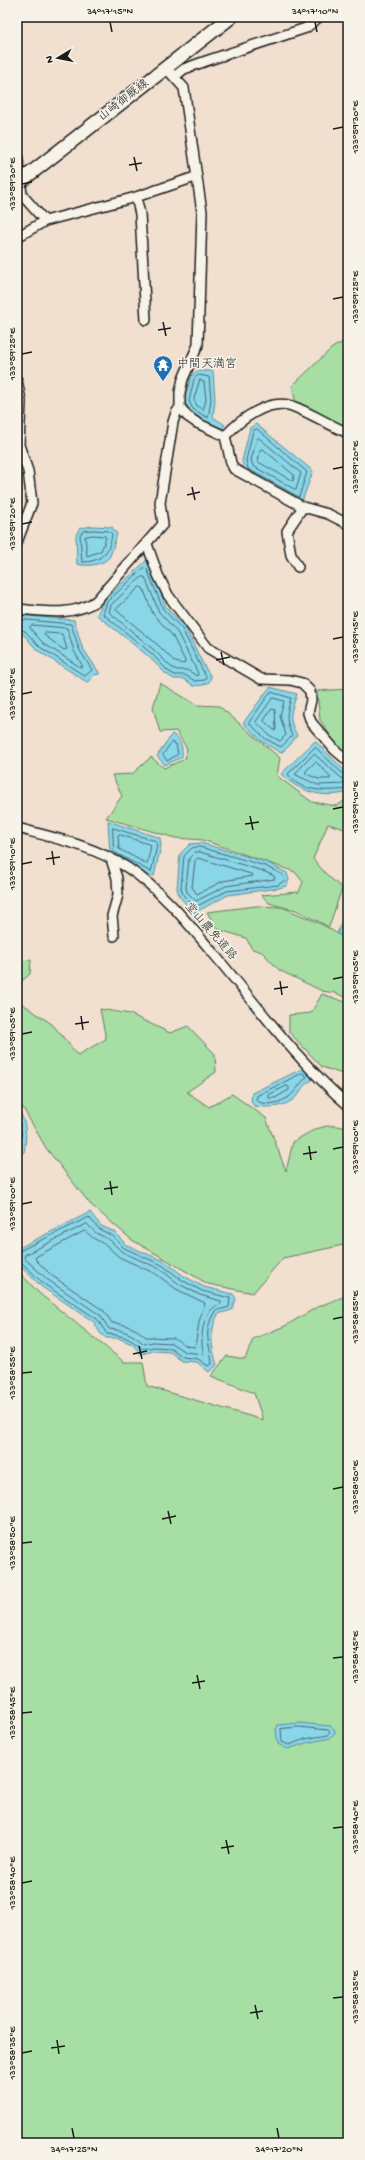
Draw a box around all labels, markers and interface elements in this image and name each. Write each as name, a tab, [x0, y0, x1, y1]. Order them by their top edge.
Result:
text: 34°17'15"N	[86, 6, 134, 18]
text: 34°17'10"N	[291, 6, 339, 18]
north arrow	[38, 38, 78, 78]
text: N	[44, 55, 57, 64]
street label: 山崎御厩線	[95, 76, 152, 125]
text: 133°59'30"E	[350, 100, 362, 154]
text: 133°59'30"E	[7, 157, 19, 211]
text: 133°59'25"E	[350, 270, 362, 324]
text: 133°59'25"E	[7, 327, 19, 381]
temple icon: 中間天満宮	[152, 354, 174, 382]
place label: 中間天満宮	[177, 357, 237, 372]
text: 133°59'20"E	[350, 440, 362, 494]
text: 133°59'20"E	[7, 497, 19, 551]
text: 133°59'15"E	[350, 611, 362, 664]
text: 133°59'15"E	[7, 668, 19, 721]
text: 133°59'10"E	[350, 780, 362, 834]
text: 133°59'10"E	[7, 837, 19, 891]
street label: 堂山農免道路	[181, 900, 240, 964]
text: 133°59'05"E	[350, 950, 362, 1005]
text: 133°59'05"E	[7, 1007, 19, 1062]
text: 133°59'00"E	[350, 1119, 362, 1175]
text: 133°59'00"E	[7, 1176, 19, 1232]
text: 133°58'55"E	[350, 1290, 362, 1345]
text: 133°58'55"E	[7, 1346, 19, 1401]
text: 133°58'50"E	[350, 1459, 362, 1515]
text: 133°58'50"E	[7, 1515, 19, 1571]
text: 133°58'45"E	[350, 1630, 362, 1684]
text: 133°58'45"E	[7, 1686, 19, 1740]
text: 133°58'40"E	[350, 1800, 362, 1855]
text: 133°58'40"E	[7, 1856, 19, 1911]
text: 133°58'35"E	[350, 1970, 362, 2025]
text: 133°58'35"E	[7, 2026, 19, 2081]
text: 34°17'25"N	[49, 2144, 98, 2156]
text: 34°17'20"N	[254, 2144, 303, 2156]

